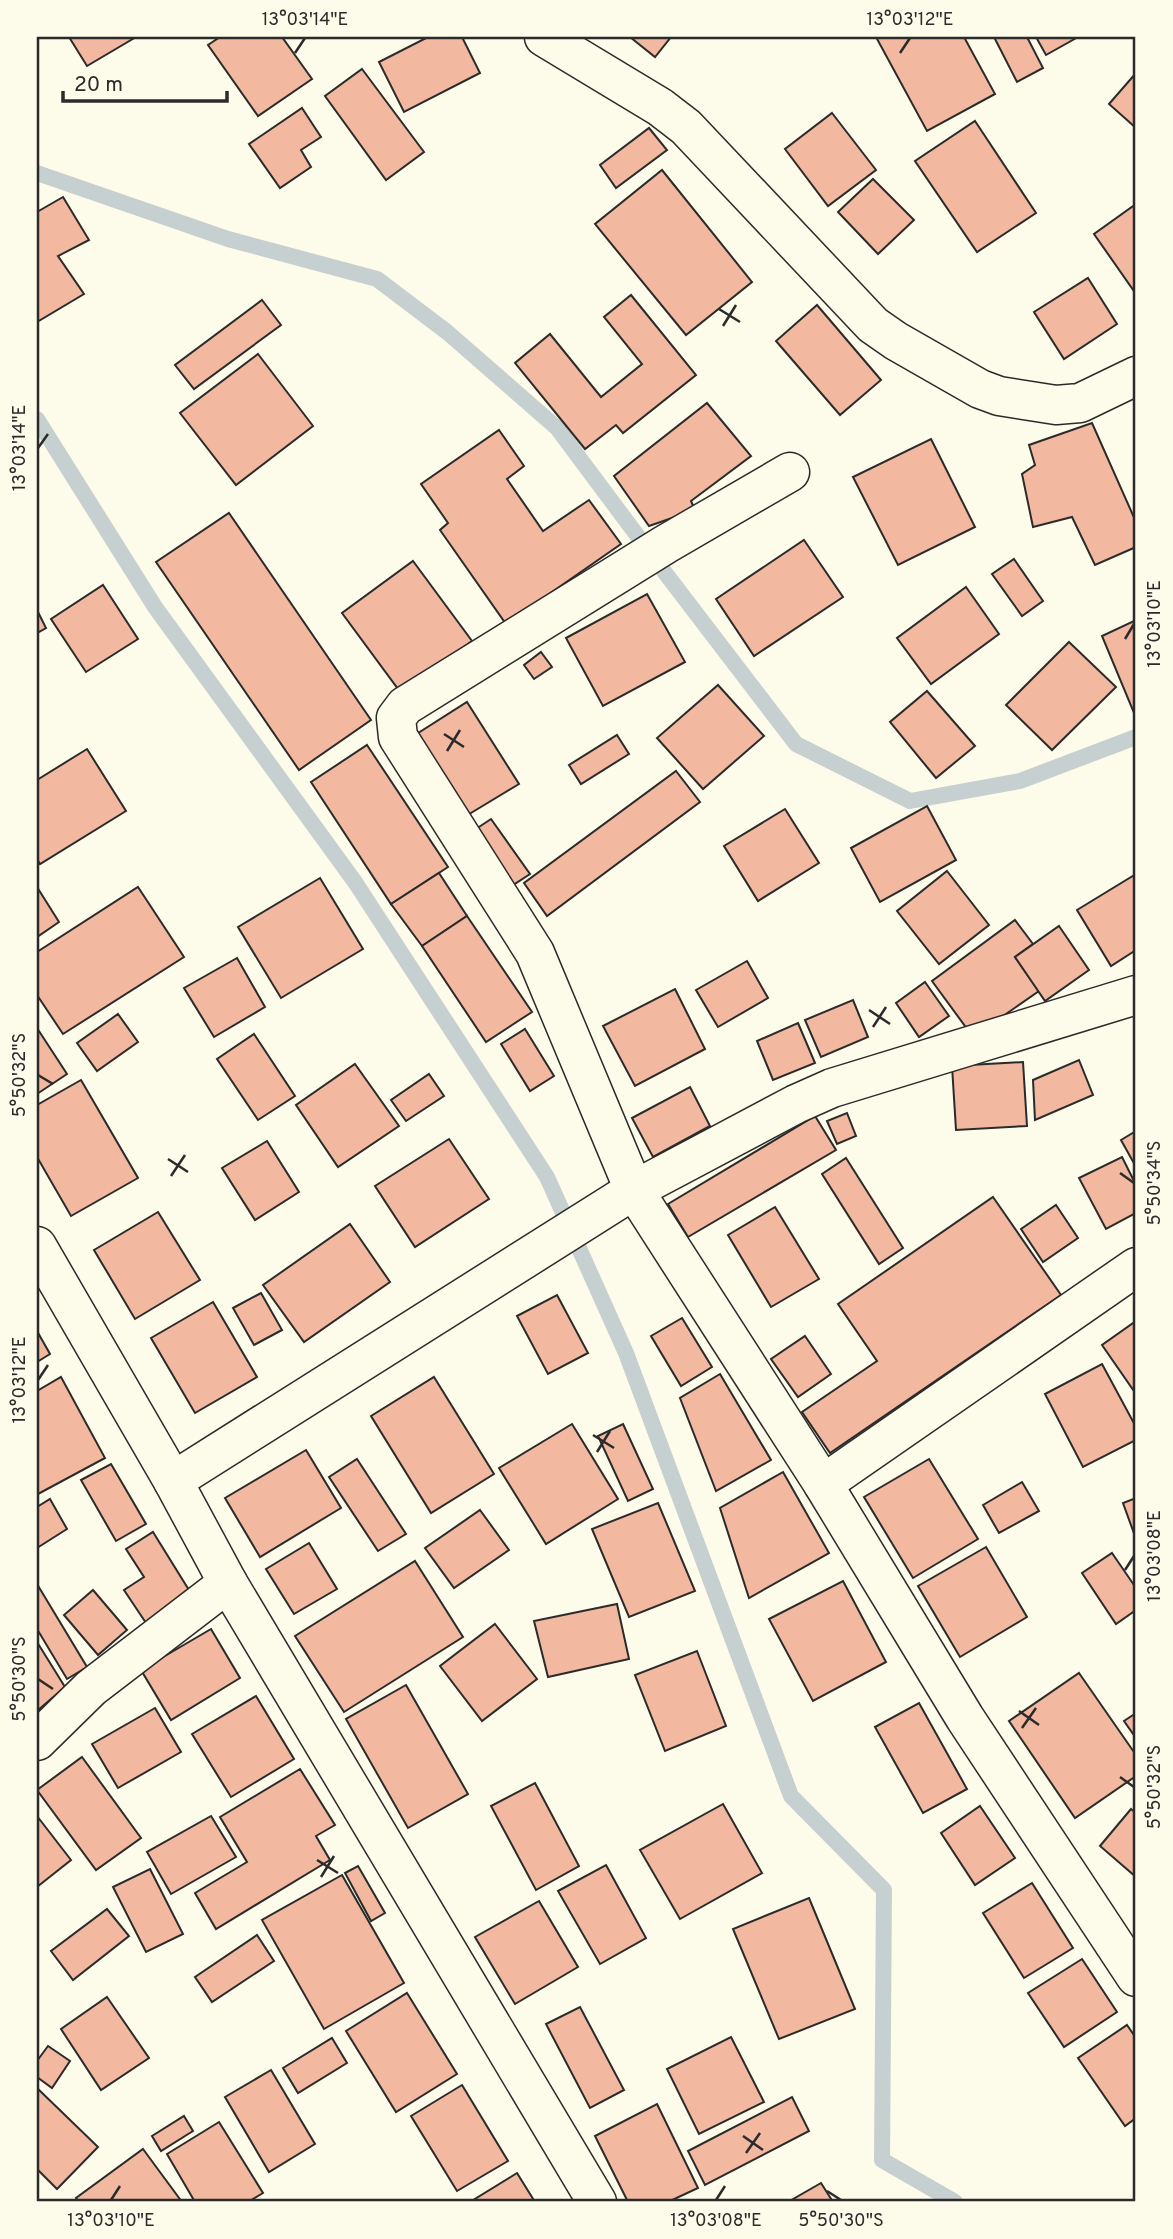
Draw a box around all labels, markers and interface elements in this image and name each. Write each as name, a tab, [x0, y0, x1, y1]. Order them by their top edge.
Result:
text: 13°03'14"E	[262, 9, 348, 32]
text: 13°03'12"E	[867, 9, 953, 32]
scale bar	[63, 60, 228, 104]
text: 20 m	[74, 72, 123, 99]
text: 13°03'14"E	[9, 405, 32, 491]
text: 13°03'10"E	[1144, 580, 1167, 668]
text: 5°50'32"S	[9, 1033, 32, 1117]
text: 5°50'34"S	[1144, 1140, 1167, 1226]
text: 13°03'12"E	[9, 1337, 32, 1423]
text: 13°03'08"E	[1144, 1510, 1167, 1602]
text: 5°50'30"S	[9, 1636, 32, 1722]
text: 5°50'32"S	[1144, 1745, 1167, 1829]
text: 13°03'10"E	[67, 2210, 155, 2233]
text: 13°03'08"E	[670, 2210, 762, 2233]
text: 5°50'30"S	[798, 2210, 884, 2233]

